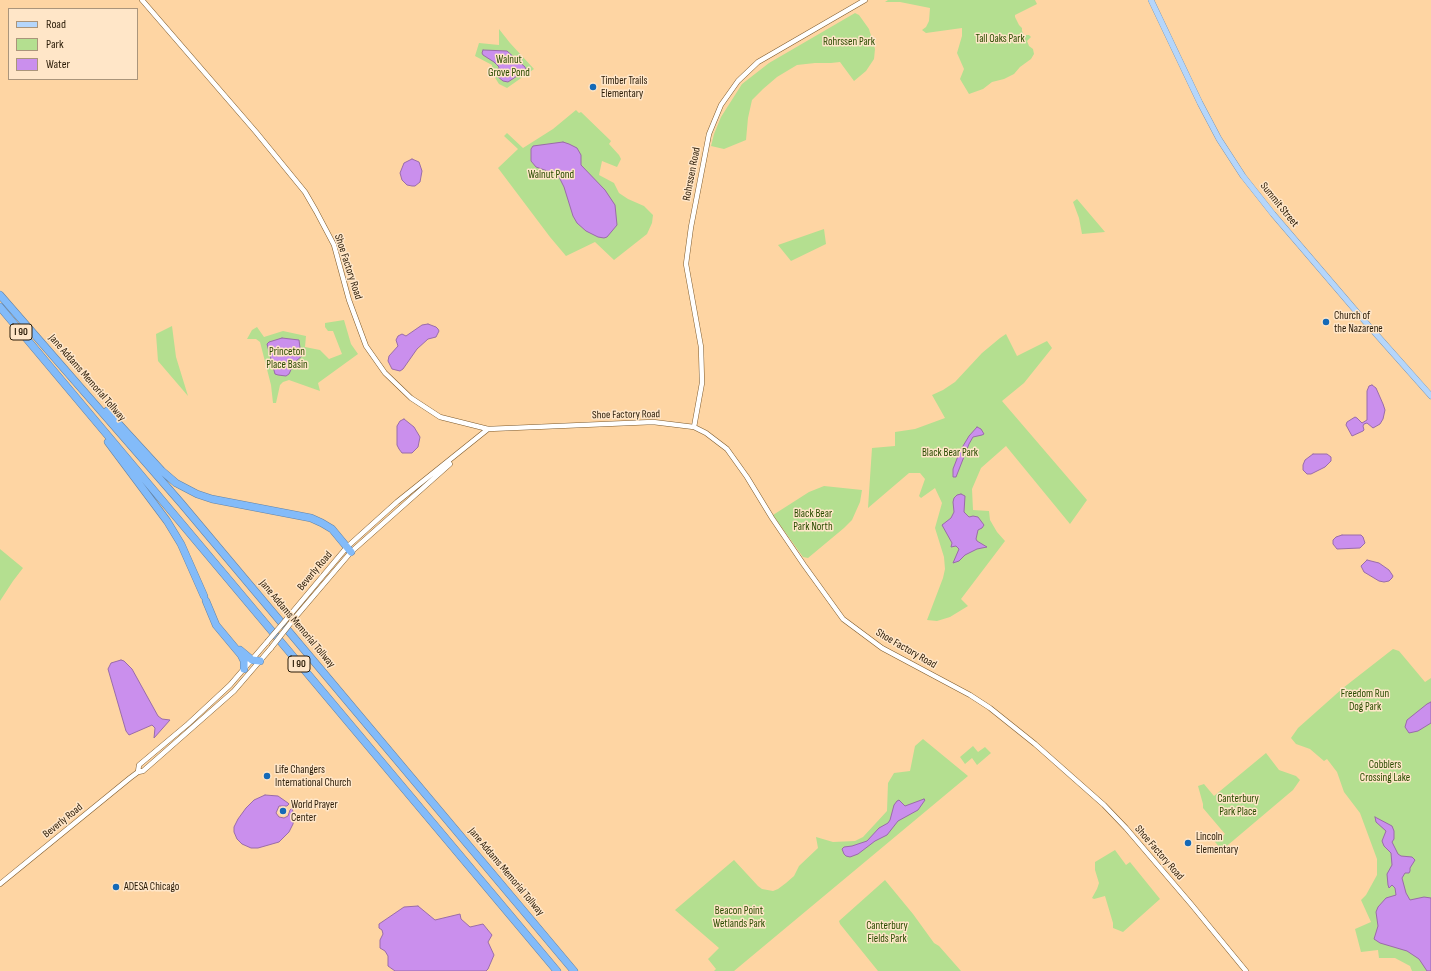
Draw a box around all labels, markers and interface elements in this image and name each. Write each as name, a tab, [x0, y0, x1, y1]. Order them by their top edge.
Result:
legend	[8, 8, 138, 80]
text: Road	[46, 17, 66, 32]
park label: Tall Oaks Park	[975, 32, 1025, 46]
park label: Rohrssen Park	[823, 35, 875, 49]
text: Park	[46, 37, 64, 52]
park label: Walnut Grove Pond	[488, 53, 530, 79]
text: Water	[46, 57, 70, 72]
place label: Timber Trails Elementary	[601, 74, 647, 100]
marker: Timber Trails Elementary	[588, 82, 598, 92]
street label: Rohrssen Road	[680, 146, 704, 202]
park label: Walnut Pond	[528, 168, 574, 182]
street label: Summit Street	[1257, 180, 1301, 230]
street label: Shoe Factory Road	[331, 233, 365, 301]
place label: Church of the Nazarene	[1334, 309, 1383, 335]
marker: Church of the Nazarene	[1321, 317, 1331, 327]
road number: I 90	[10, 324, 32, 340]
street label: Jane Addams Memorial Tollway	[46, 332, 128, 424]
park label: Princeton Place Basin	[266, 345, 308, 371]
street label: Shoe Factory Road	[592, 408, 660, 422]
park label: Black Bear Park	[922, 446, 978, 460]
park label: Black Bear Park North	[793, 507, 833, 533]
street label: Beverly Road	[295, 549, 335, 593]
street label: Jane Addams Memorial Tollway	[256, 577, 338, 671]
street label: Shoe Factory Road	[873, 626, 939, 672]
road number: I 90	[288, 656, 310, 672]
park label: Freedom Run Dog Park	[1341, 687, 1389, 713]
park label: Cobblers Crossing Lake	[1360, 758, 1410, 784]
place label: Life Changers International Church	[275, 763, 351, 789]
marker: Life Changers International Church	[262, 771, 272, 781]
park label: Canterbury Park Place	[1217, 792, 1259, 818]
place label: World Prayer Center	[291, 798, 338, 824]
street label: Beverly Road	[40, 801, 86, 841]
marker: World Prayer Center	[278, 806, 288, 816]
street label: Shoe Factory Road	[1132, 823, 1186, 883]
street label: Jane Addams Memorial Tollway	[465, 825, 547, 919]
place label: Lincoln Elementary	[1196, 830, 1238, 856]
marker: Lincoln Elementary	[1183, 838, 1193, 848]
place label: ADESA Chicago	[124, 880, 179, 894]
marker: ADESA Chicago	[111, 882, 121, 892]
park label: Beacon Point Wetlands Park	[713, 904, 765, 930]
park label: Canterbury Fields Park	[866, 919, 908, 945]

